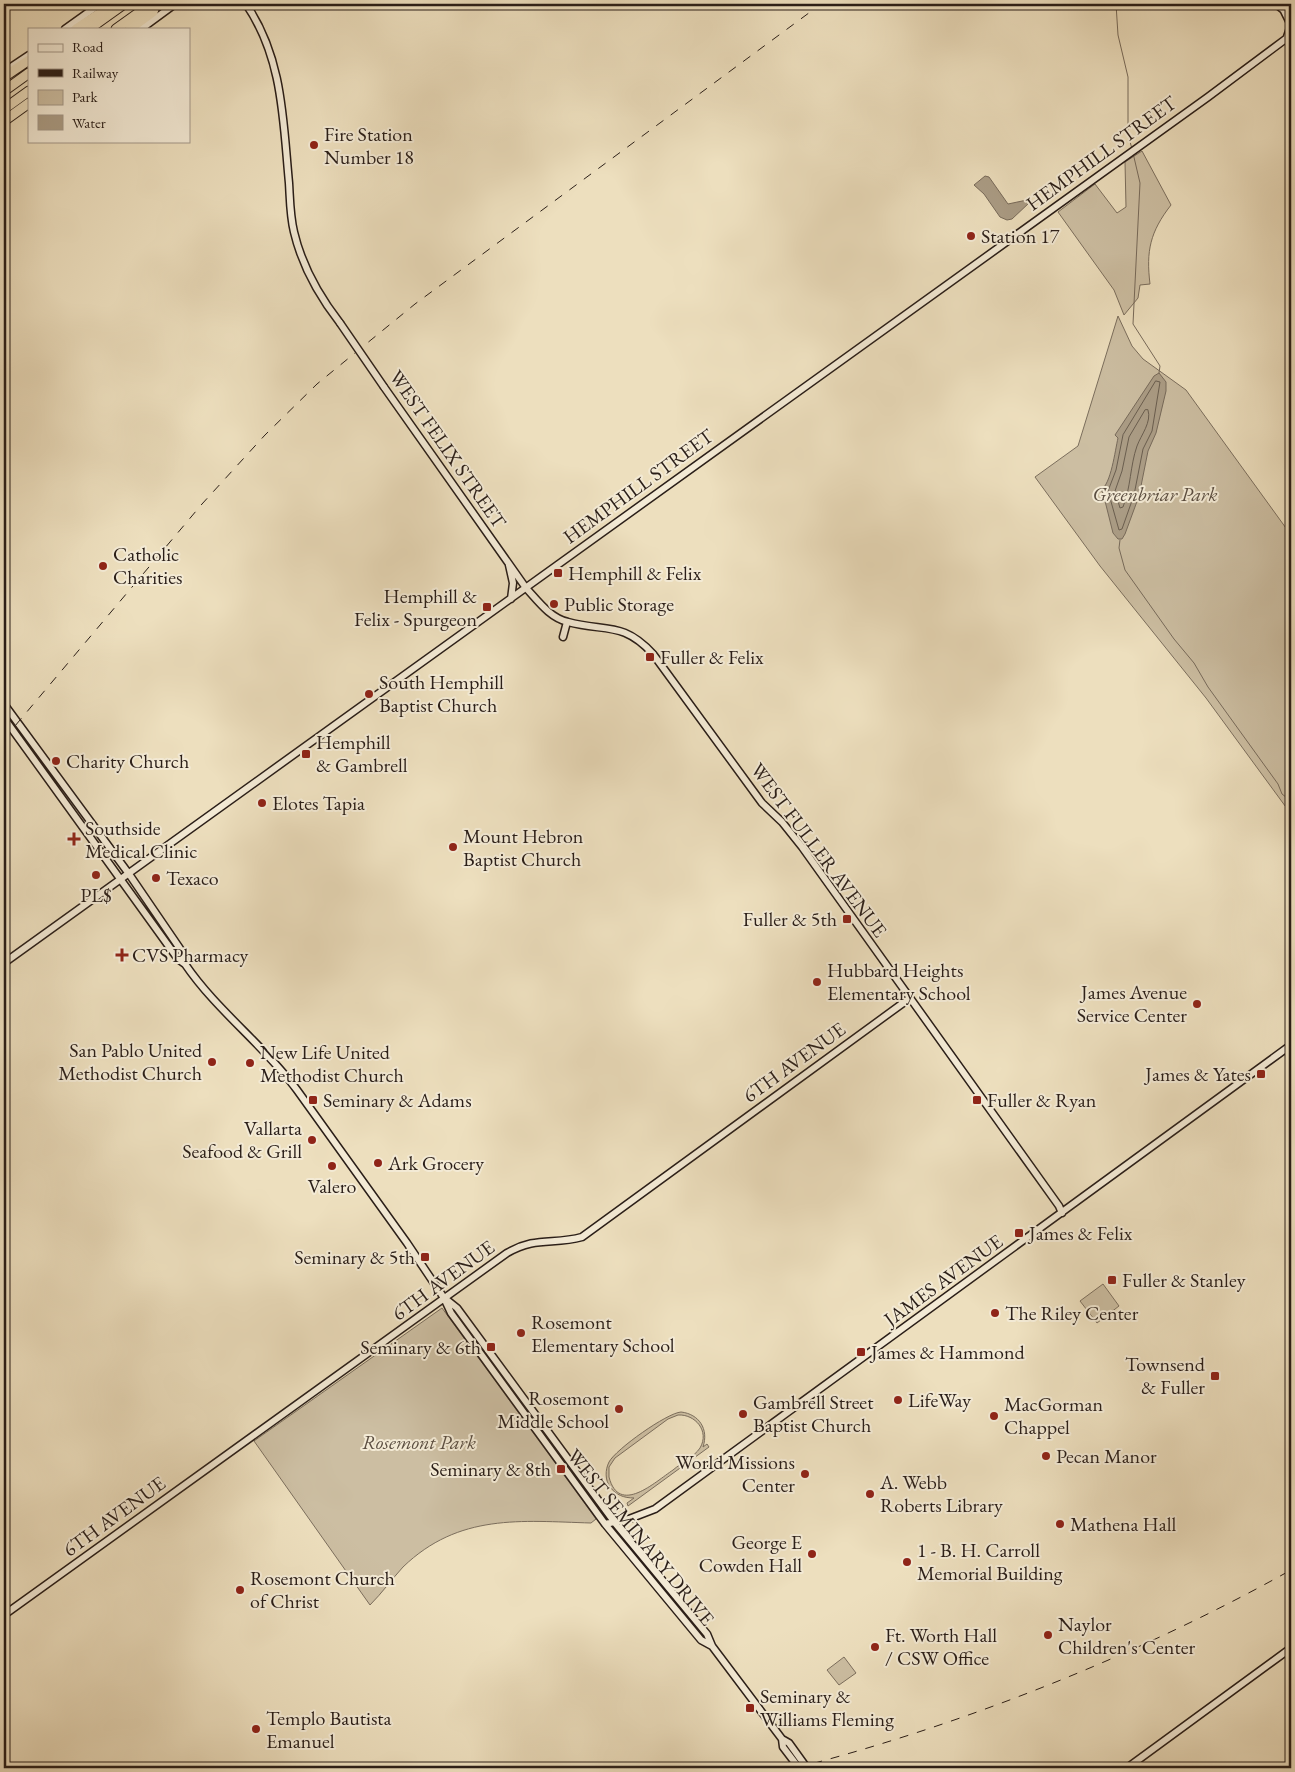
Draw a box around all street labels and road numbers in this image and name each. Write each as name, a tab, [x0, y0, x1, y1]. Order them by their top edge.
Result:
street label: HEMPHILL STREET	[1021, 89, 1182, 216]
street label: WEST FELIX STREET	[384, 365, 513, 534]
street label: HEMPHILL STREET	[558, 422, 719, 549]
street label: WEST FULLER AVENUE	[745, 758, 893, 942]
street label: 6TH AVENUE	[737, 1016, 851, 1108]
street label: JAMES AVENUE	[877, 1228, 1008, 1333]
street label: 6TH AVENUE	[386, 1234, 500, 1326]
street label: WEST SEMINARY DRIVE	[562, 1443, 720, 1631]
street label: 6TH AVENUE	[57, 1470, 171, 1562]

